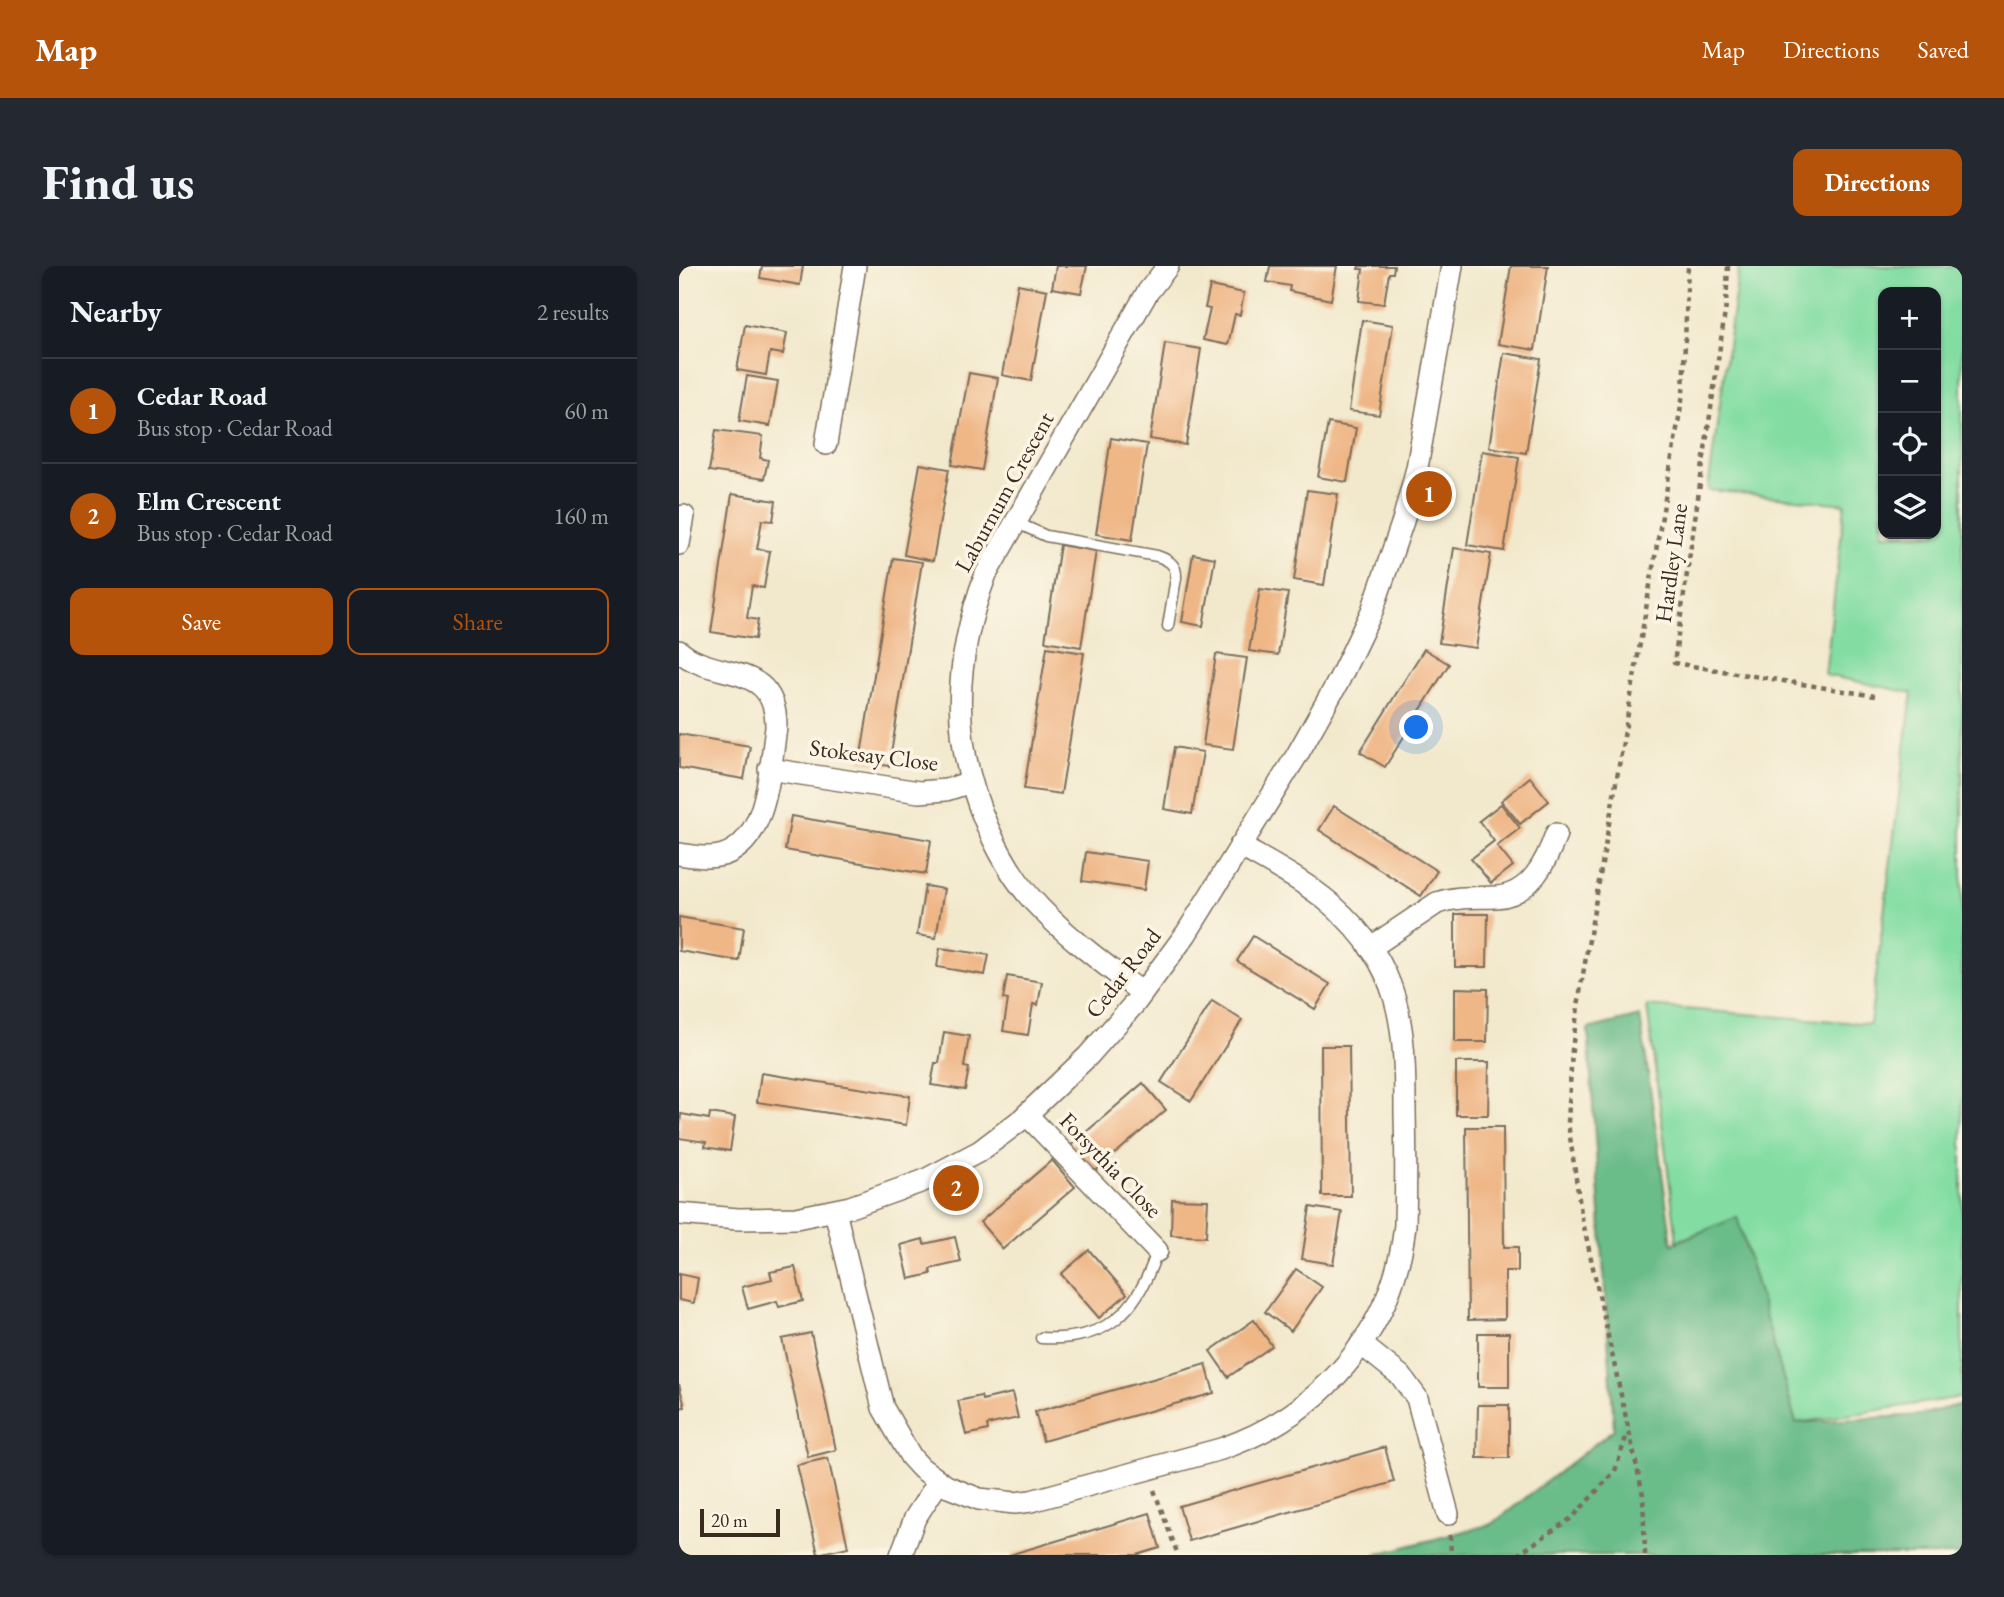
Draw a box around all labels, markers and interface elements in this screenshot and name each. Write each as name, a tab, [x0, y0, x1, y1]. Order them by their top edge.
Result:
text: Map	[35, 28, 97, 71]
text: Map	[1702, 34, 1745, 65]
text: Directions	[1783, 34, 1880, 65]
text: Saved	[1918, 34, 1969, 65]
button: Directions	[1793, 149, 1962, 216]
text: Find us	[42, 150, 194, 214]
map controls	[1878, 287, 1941, 539]
button: +	[1878, 287, 1941, 350]
text: Nearby	[70, 292, 162, 331]
text: 2 results	[537, 297, 609, 327]
button: −	[1878, 350, 1941, 413]
text: Cedar Road	[137, 379, 267, 413]
text: 1	[87, 396, 99, 426]
text: 60 m	[564, 396, 609, 426]
street label: Laburnum Crescent	[948, 406, 1061, 577]
text: Bus stop · Cedar Road	[137, 413, 333, 443]
button: locate	[1878, 413, 1941, 476]
pin: 1	[1406, 468, 1452, 520]
button: layers	[1878, 476, 1941, 539]
text: Elm Crescent	[137, 484, 281, 518]
text: 2	[87, 501, 99, 531]
text: 160 m	[553, 501, 609, 531]
street label: Hardley Lane	[1648, 501, 1694, 625]
text: Bus stop · Cedar Road	[137, 518, 333, 548]
button: Save	[70, 588, 333, 655]
button: Share	[347, 588, 609, 655]
your location	[1399, 710, 1433, 744]
street label: Stokesay Close	[808, 732, 940, 778]
street label: Cedar Road	[1078, 922, 1168, 1024]
street label: Forsythia Close	[1053, 1106, 1169, 1224]
pin: 2	[933, 1162, 979, 1214]
scale bar	[700, 1506, 781, 1538]
text: 20 m	[711, 1508, 748, 1533]

